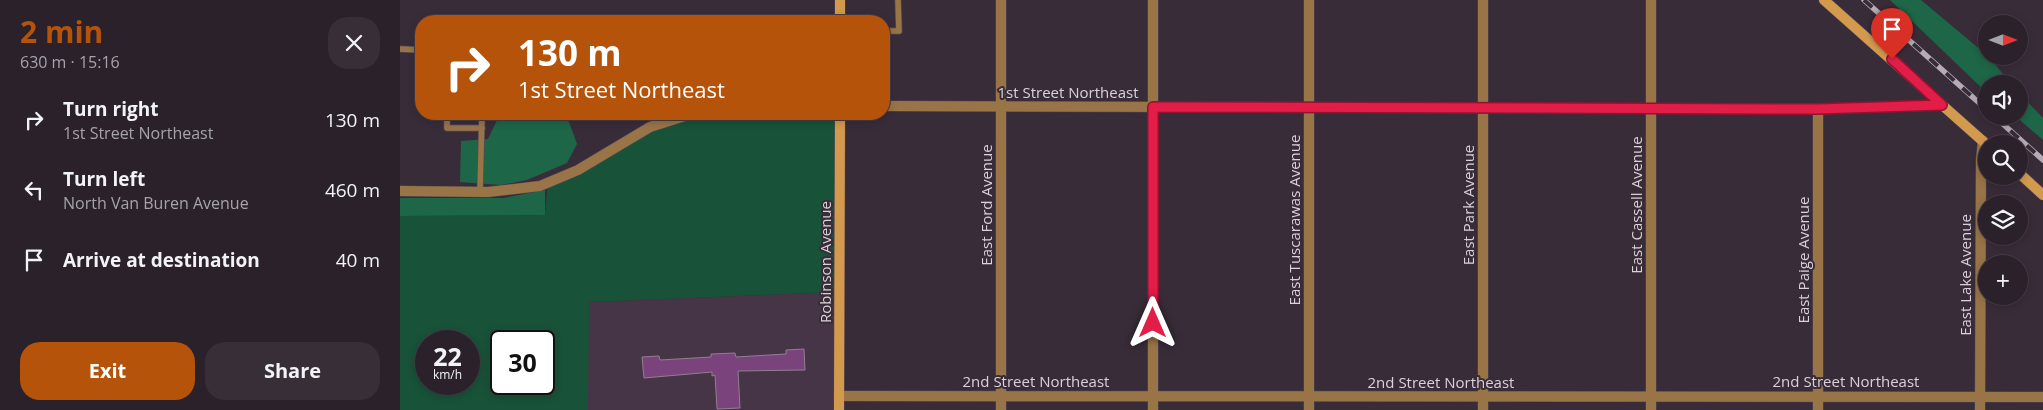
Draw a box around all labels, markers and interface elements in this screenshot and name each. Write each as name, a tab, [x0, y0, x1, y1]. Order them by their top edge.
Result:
pin	[1871, 8, 1913, 59]
text: 2 min	[20, 11, 103, 52]
icon: arrive	[1878, 15, 1906, 43]
north arrow	[1978, 15, 2028, 65]
map controls	[1978, 15, 2028, 305]
button: close	[328, 17, 380, 69]
text: 130 m	[518, 29, 622, 76]
icon: right	[435, 35, 500, 100]
text: 630 m · 15:16	[20, 51, 120, 73]
text: 1st Street Northeast	[518, 74, 725, 104]
button: sound	[1978, 75, 2028, 125]
street label: 1st Street Northeast	[997, 82, 1139, 102]
text: Turn right	[63, 96, 158, 122]
icon: right	[20, 106, 48, 134]
text: 130 m	[325, 107, 380, 133]
text: 1st Street Northeast	[63, 122, 213, 144]
street label: East Tuscarawas Avenue	[1284, 135, 1304, 305]
button: search	[1978, 135, 2028, 185]
street label: East Cassell Avenue	[1626, 136, 1646, 274]
street label: East Ford Avenue	[976, 144, 996, 266]
street label: East Park Avenue	[1458, 145, 1478, 265]
text: Turn left	[63, 166, 145, 192]
icon: left	[20, 176, 48, 204]
text: 460 m	[325, 177, 380, 203]
text: North Van Buren Avenue	[63, 192, 249, 214]
button: layers	[1978, 195, 2028, 245]
street label: East Paige Avenue	[1793, 197, 1813, 323]
street label: Robinson Avenue	[815, 201, 835, 323]
street label: East Lake Avenue	[1955, 214, 1975, 336]
icon: arrive	[20, 246, 48, 274]
text: Arrive at destination	[63, 247, 260, 273]
text: 40 m	[336, 247, 380, 273]
button: +	[1978, 255, 2028, 305]
position arrow	[1126, 296, 1178, 348]
speed limit sign: 30	[490, 330, 555, 395]
text: 22	[433, 339, 462, 373]
button: Exit	[20, 342, 195, 400]
button: Share	[205, 342, 380, 400]
text: km/h	[433, 366, 462, 383]
street label: 2nd Street Northeast	[963, 371, 1109, 391]
street label: 2nd Street Northeast	[1773, 371, 1919, 391]
street label: 2nd Street Northeast	[1368, 372, 1514, 392]

